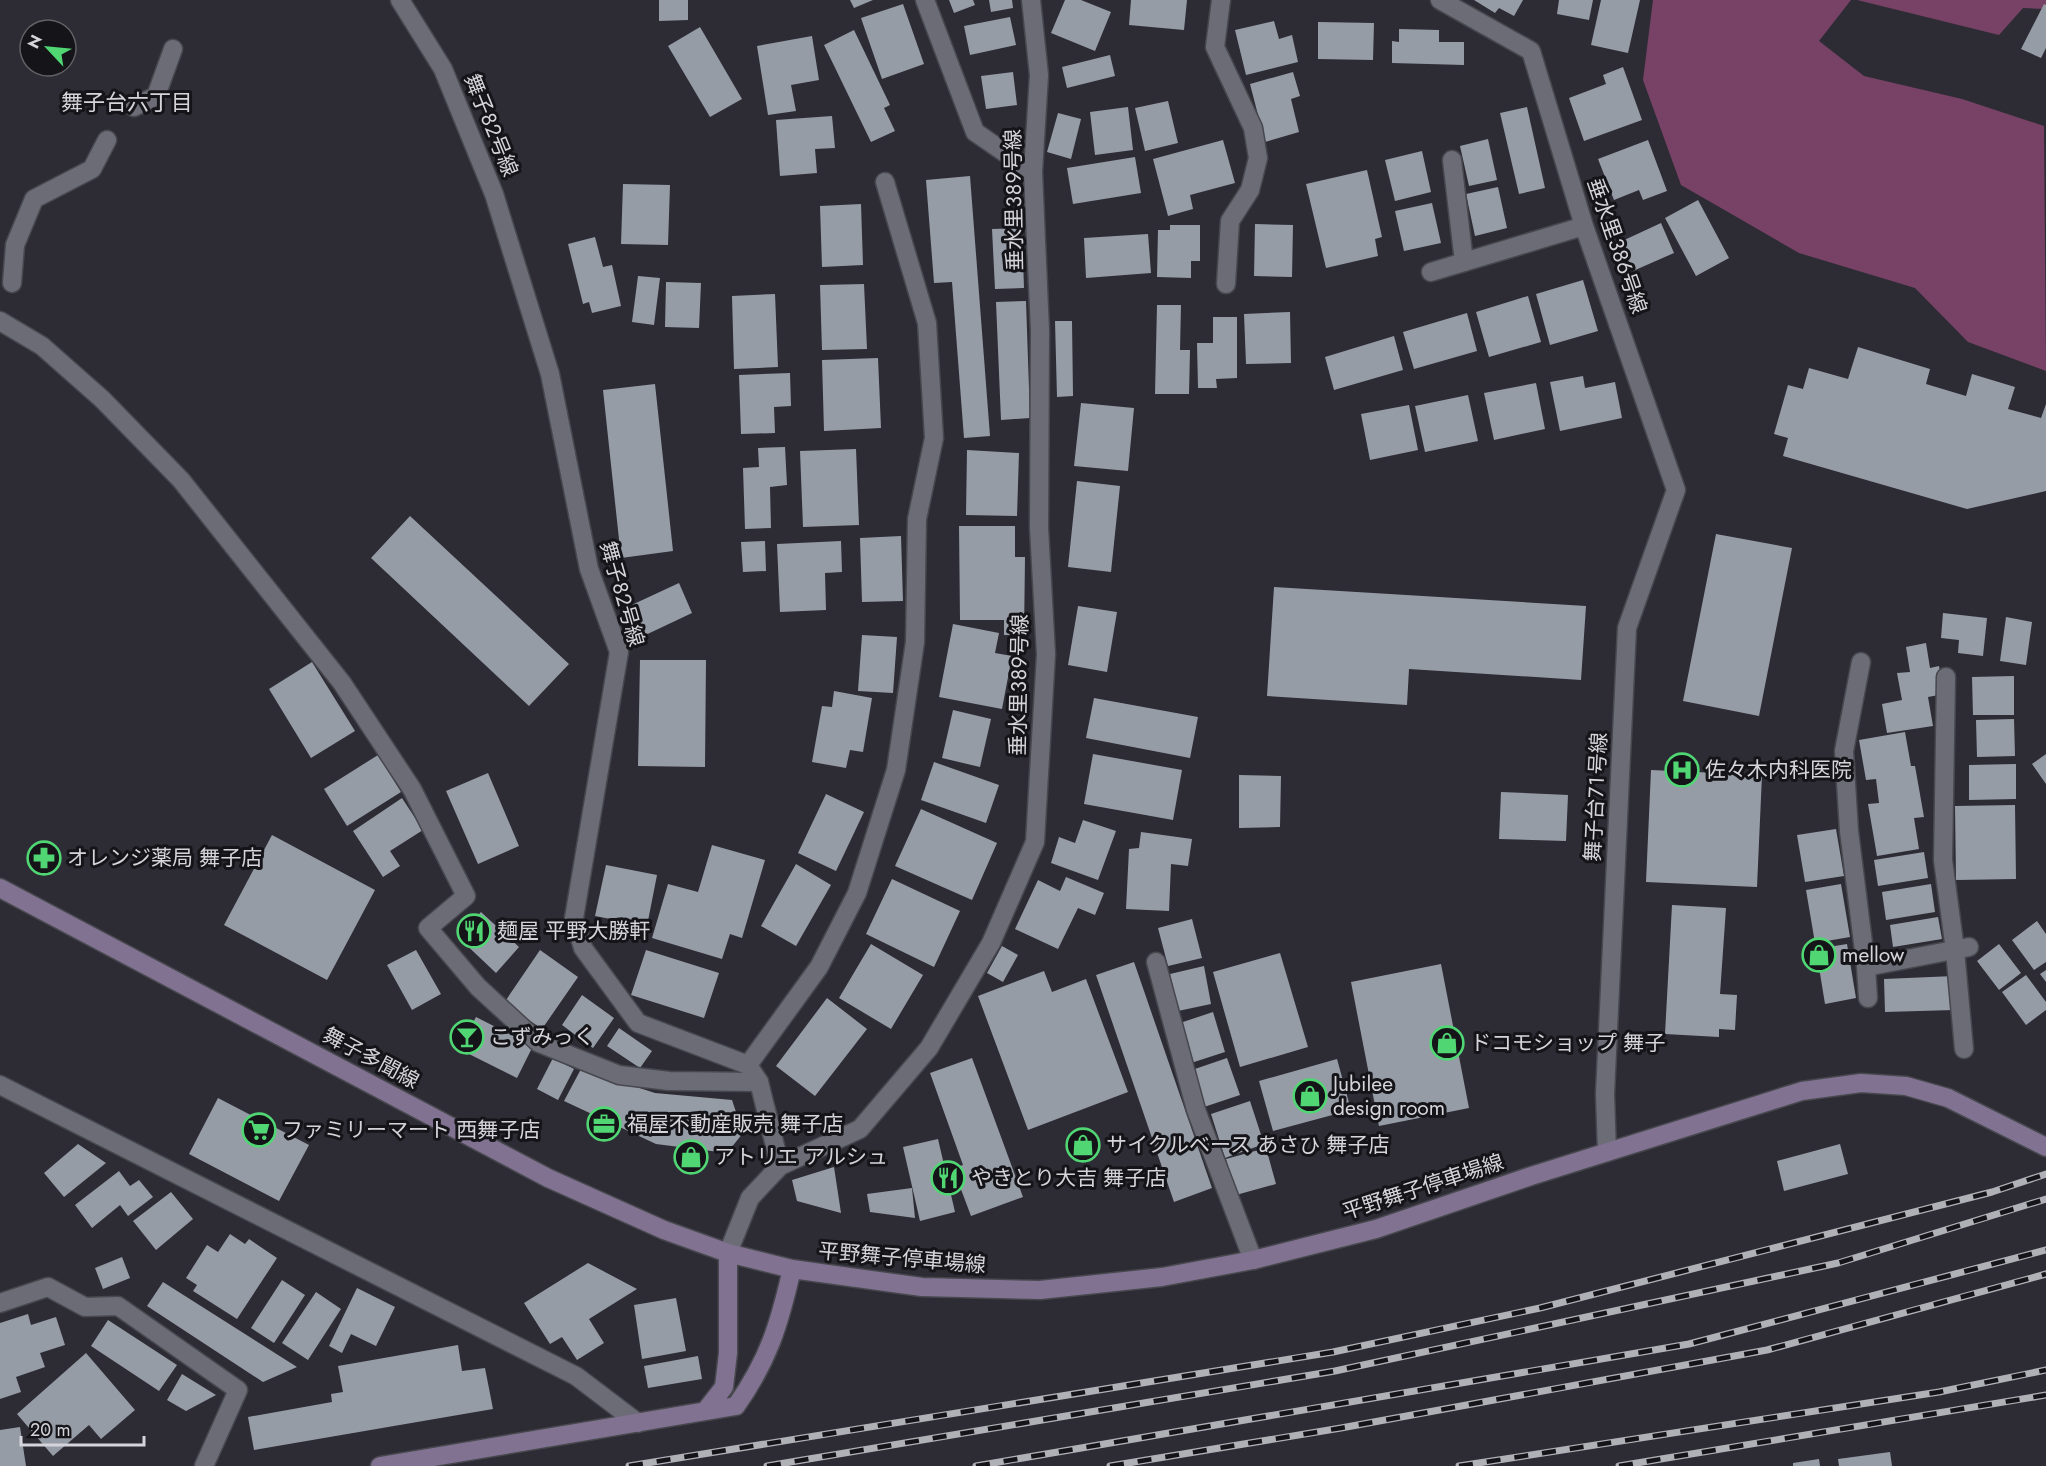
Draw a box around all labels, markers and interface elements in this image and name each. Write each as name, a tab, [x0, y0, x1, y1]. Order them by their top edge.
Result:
north arrow	[18, 18, 78, 78]
text: N	[22, 31, 48, 52]
street label: 舞子８２号線	[457, 69, 525, 181]
district label: 舞子台六丁目	[61, 86, 193, 118]
street label: 垂水里３８９号線	[998, 129, 1030, 271]
street label: 垂水里３８６号線	[1580, 174, 1654, 318]
street label: 舞子８２号線	[593, 538, 651, 650]
street label: 垂水里３８９号線	[1003, 614, 1035, 756]
street label: 舞子台７１号線	[1578, 732, 1614, 862]
hospital icon: 佐々木内科医院	[1664, 752, 1700, 788]
place label: 佐々木内科医院	[1705, 755, 1852, 785]
pharmacy icon: オレンジ薬局 舞子店	[26, 840, 62, 876]
place label: オレンジ薬局 舞子店	[67, 843, 262, 873]
restaurant icon: 麺屋 平野大勝軒	[456, 913, 492, 949]
place label: 麺屋 平野大勝軒	[497, 916, 650, 946]
shop icon: mellow	[1801, 937, 1837, 973]
place label: mellow	[1842, 940, 1905, 970]
bar icon: こずみっく	[449, 1019, 485, 1055]
street label: 舞子多聞線	[318, 1020, 424, 1096]
place label: こずみっく	[490, 1022, 595, 1052]
shop icon: ドコモショップ 舞子	[1429, 1025, 1465, 1061]
place label: ドコモショップ 舞子	[1470, 1028, 1665, 1058]
place label: Jubilee design room	[1330, 1069, 1445, 1123]
shop icon: Jubilee design room	[1292, 1078, 1328, 1114]
office icon: 福屋不動産販売 舞子店	[586, 1106, 622, 1142]
place label: 福屋不動産販売 舞子店	[627, 1109, 843, 1139]
supermarket icon: ファミリーマート 西舞子店	[241, 1112, 277, 1148]
place label: ファミリーマート 西舞子店	[282, 1115, 540, 1145]
shop icon: サイクルベース あさひ 舞子店	[1065, 1127, 1101, 1163]
place label: サイクルベース あさひ 舞子店	[1106, 1130, 1390, 1160]
shop icon: アトリエ アルシュ	[673, 1139, 709, 1175]
place label: アトリエ アルシュ	[714, 1142, 888, 1172]
street label: 平野舞子停車場線	[1338, 1147, 1508, 1227]
restaurant icon: やきとり大吉 舞子店	[930, 1160, 966, 1196]
place label: やきとり大吉 舞子店	[971, 1163, 1166, 1193]
street label: 平野舞子停車場線	[817, 1236, 987, 1280]
scale bar	[21, 1409, 144, 1447]
text: 20 m	[30, 1417, 70, 1443]

